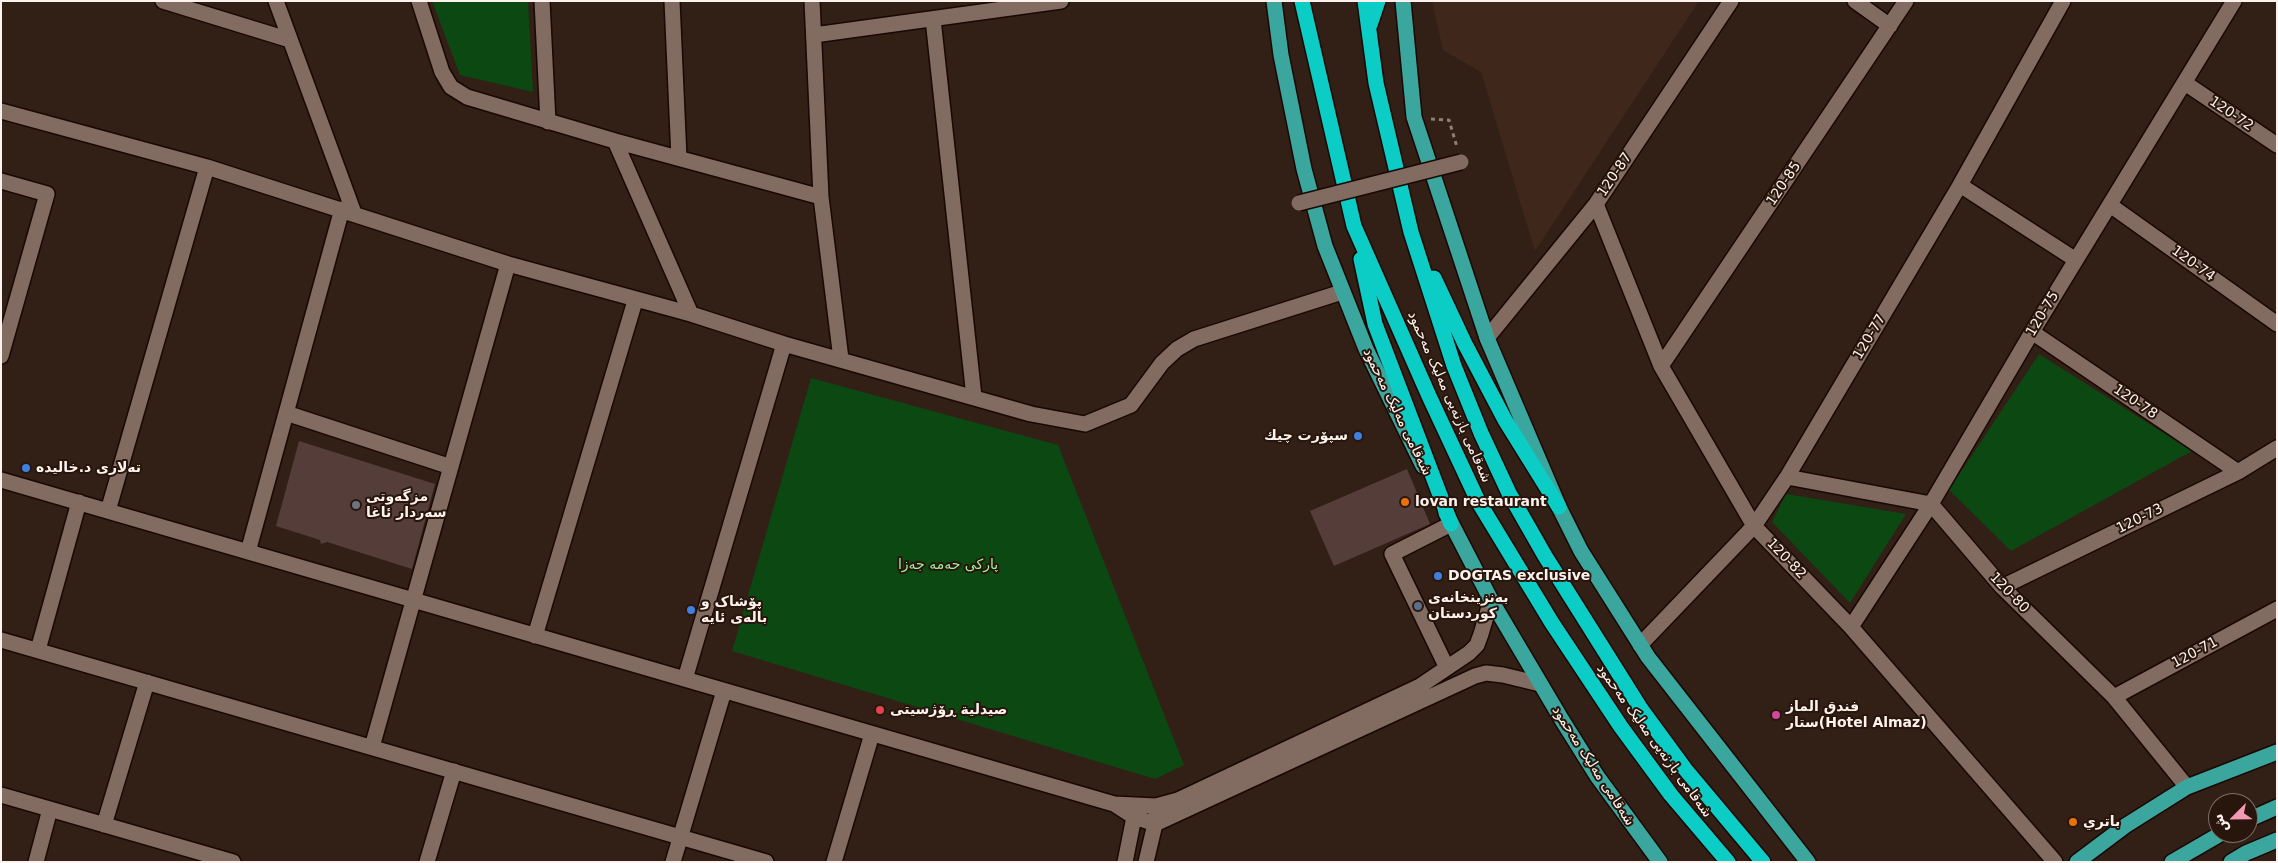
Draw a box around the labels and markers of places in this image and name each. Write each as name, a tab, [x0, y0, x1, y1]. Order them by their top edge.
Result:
place label: سپۆرت چيك	[1264, 428, 1348, 444]
marker: سپۆرت چيك	[1352, 430, 1364, 442]
place label: تەلاری د.خالیدە	[36, 460, 141, 476]
marker: تەلاری د.خالیدە	[20, 462, 32, 474]
place label: مزگەوتی سەردار ئاغا	[366, 489, 447, 522]
place label: lovan restaurant	[1415, 494, 1547, 510]
marker: lovan restaurant	[1399, 496, 1411, 508]
marker: مزگەوتی سەردار ئاغا	[350, 499, 362, 511]
place label: DOGTAS exclusive	[1448, 568, 1590, 584]
marker: DOGTAS exclusive	[1432, 570, 1444, 582]
place label: بەنزینخانەی کوردستان	[1428, 590, 1509, 622]
place label: پۆشاک و بالەی ئایە	[701, 594, 767, 626]
marker: بەنزینخانەی کوردستان	[1412, 600, 1424, 612]
marker: پۆشاک و بالەی ئایە	[685, 604, 697, 616]
place label: فندق الماز ستار(Hotel Almaz)	[1786, 699, 1927, 732]
place label: صيدلية ڕۆژسیتی	[890, 702, 1007, 718]
marker: صيدلية ڕۆژسیتی	[874, 704, 886, 716]
marker: فندق الماز ستار(Hotel Almaz)	[1770, 709, 1782, 721]
place label: باتري	[2083, 814, 2120, 830]
marker: باتري	[2067, 816, 2079, 828]

